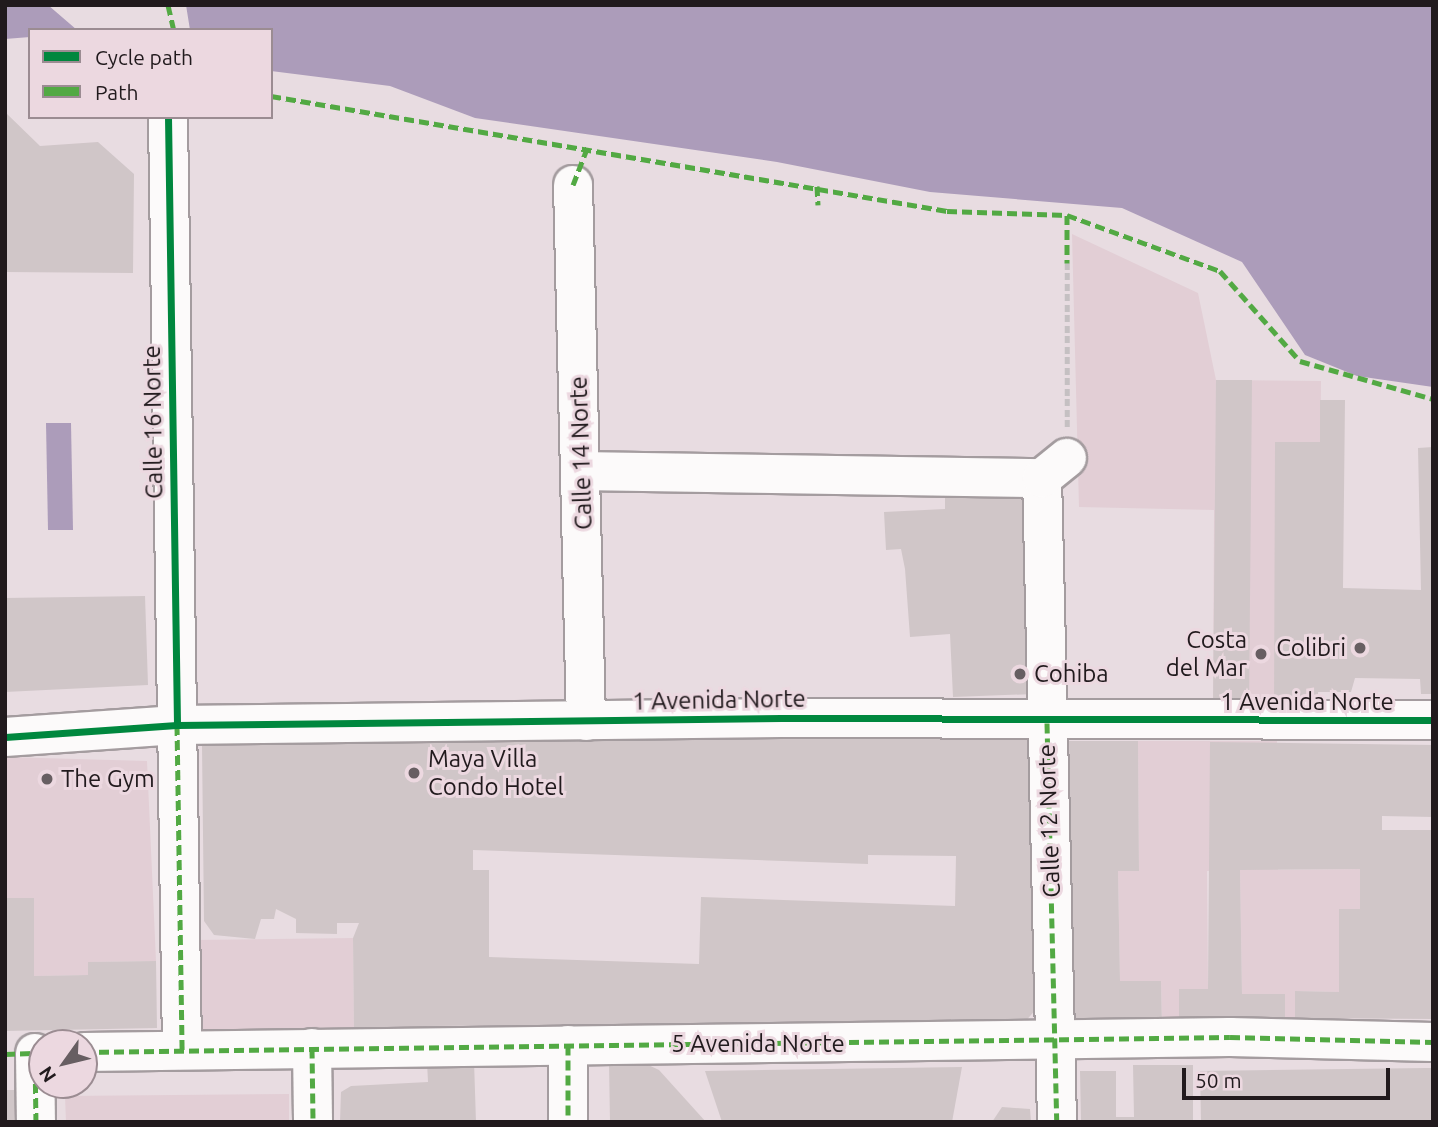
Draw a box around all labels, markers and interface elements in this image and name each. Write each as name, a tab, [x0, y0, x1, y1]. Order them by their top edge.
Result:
legend	[28, 28, 273, 119]
text: Cycle path	[95, 45, 193, 69]
text: Path	[95, 80, 138, 104]
street label: Calle 16 Norte	[137, 345, 169, 499]
street label: Calle 14 Norte	[564, 376, 598, 530]
place label: Costa del Mar	[1166, 626, 1247, 682]
place label: Colibri	[1276, 634, 1346, 662]
marker: Colibri	[1352, 640, 1368, 656]
marker: Costa del Mar	[1253, 646, 1269, 662]
place label: Cohiba	[1034, 660, 1109, 688]
marker: Cohiba	[1012, 666, 1028, 682]
street label: 1 Avenida Norte	[632, 684, 806, 716]
street label: 1 Avenida Norte	[1220, 688, 1394, 716]
street label: Calle 12 Norte	[1032, 744, 1066, 898]
place label: Maya Villa Condo Hotel	[428, 745, 564, 801]
place label: The Gym	[61, 765, 155, 793]
marker: Maya Villa Condo Hotel	[406, 765, 422, 781]
marker: The Gym	[39, 771, 55, 787]
north arrow	[28, 1029, 98, 1099]
street label: 5 Avenida Norte	[671, 1030, 845, 1058]
scale bar	[1186, 1054, 1394, 1098]
text: N	[34, 1063, 60, 1087]
text: 50 m	[1195, 1068, 1242, 1092]

